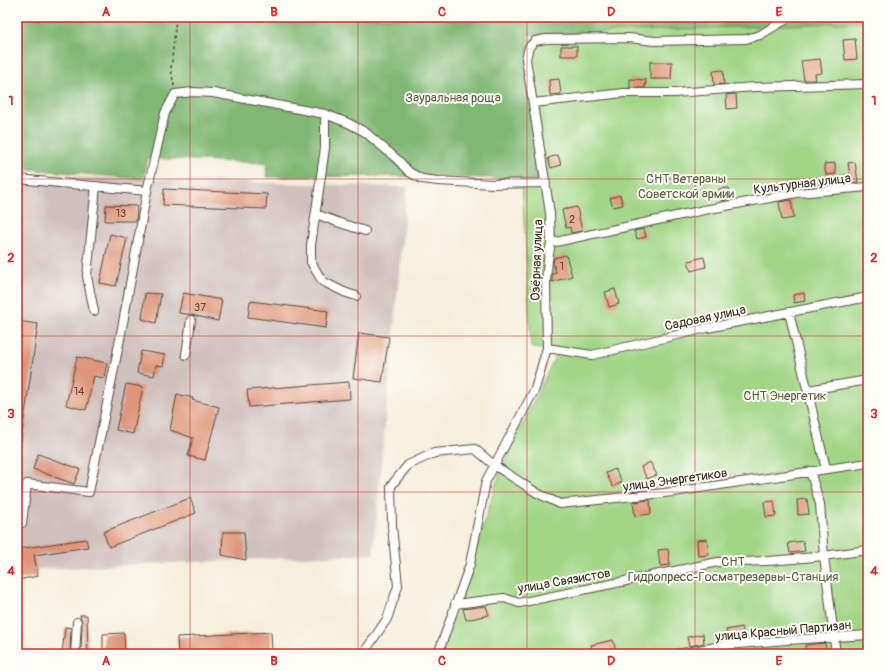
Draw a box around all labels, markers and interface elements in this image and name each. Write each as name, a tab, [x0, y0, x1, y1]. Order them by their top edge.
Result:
text: A	[102, 4, 111, 20]
text: B	[270, 4, 278, 20]
text: C	[438, 4, 446, 20]
text: D	[607, 4, 615, 20]
text: E	[776, 4, 783, 20]
park label: Зауральная роща	[405, 90, 501, 106]
text: 1	[8, 93, 14, 109]
text: 1	[871, 93, 877, 109]
street label: Культурная улица	[753, 170, 852, 198]
park label: СНТ Ветераны Советской армии	[638, 171, 734, 202]
house number: 13	[116, 207, 126, 220]
house number: 2	[569, 213, 575, 226]
street label: Озёрная улица	[528, 219, 546, 301]
text: 2	[7, 250, 15, 266]
text: 2	[870, 250, 878, 266]
house number: 1	[560, 260, 564, 273]
house number: 37	[194, 301, 206, 314]
street label: Садовая улица	[663, 302, 747, 334]
house number: 14	[74, 385, 85, 398]
park label: СНТ Энергетик	[744, 388, 827, 404]
text: 3	[7, 406, 15, 422]
text: 3	[870, 406, 878, 422]
street label: улица Энергетиков	[621, 465, 728, 495]
park label: СНТ Гидропресс-Госматрезервы-Станция	[628, 554, 838, 585]
text: 4	[7, 563, 15, 579]
text: 4	[870, 563, 878, 579]
street label: улица Связистов	[516, 565, 612, 597]
street label: улица Красный Партизан	[713, 617, 852, 645]
text: A	[102, 653, 111, 669]
text: B	[270, 653, 278, 669]
text: C	[438, 653, 446, 669]
text: D	[607, 653, 615, 669]
text: E	[776, 653, 783, 669]

